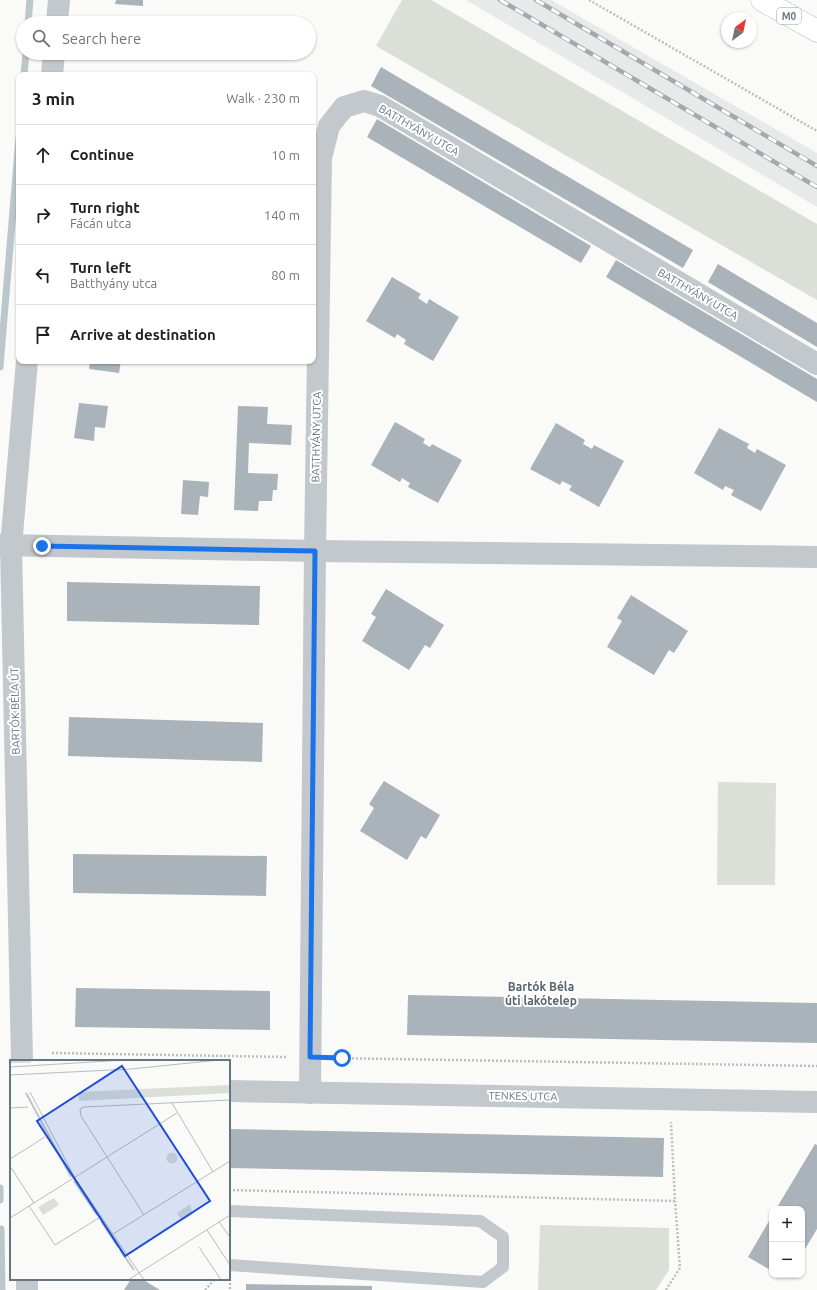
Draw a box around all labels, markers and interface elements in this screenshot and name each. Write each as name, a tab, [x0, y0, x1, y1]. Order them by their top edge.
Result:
road number: M0	[777, 8, 801, 24]
north arrow	[721, 12, 757, 48]
search box	[16, 16, 316, 60]
icon: search	[30, 27, 52, 49]
text: Search here	[62, 30, 141, 47]
text: 3 min	[32, 89, 75, 108]
text: Walk · 230 m	[226, 91, 300, 105]
street label: BATTHYÁNY UTCA	[377, 101, 463, 158]
icon: ahead	[32, 144, 54, 166]
text: Continue	[70, 146, 134, 163]
text: 10 m	[271, 148, 300, 162]
text: Turn right	[70, 199, 140, 216]
icon: right	[32, 204, 54, 226]
text: 140 m	[264, 208, 300, 222]
text: Fácán utca	[70, 216, 131, 230]
text: Turn left	[70, 259, 131, 276]
icon: left	[32, 264, 54, 286]
street label: BATTHYÁNY UTCA	[656, 265, 742, 322]
text: 80 m	[271, 268, 300, 282]
text: Batthyány utca	[70, 276, 157, 290]
icon: arrive	[32, 324, 54, 346]
text: Arrive at destination	[70, 326, 216, 343]
street label: BATTHYÁNY UTCA	[308, 391, 323, 482]
route end	[33, 537, 51, 555]
street label: BARTÓK BÉLA ÚT	[7, 667, 22, 755]
district label: Bartók Béla úti lakótelep	[505, 980, 577, 1007]
route start	[333, 1049, 351, 1067]
inset map	[10, 1060, 230, 1280]
street label: TENKES UTCA	[488, 1089, 558, 1103]
map controls	[769, 1206, 805, 1278]
button: +	[769, 1206, 805, 1242]
button: −	[769, 1242, 805, 1278]

